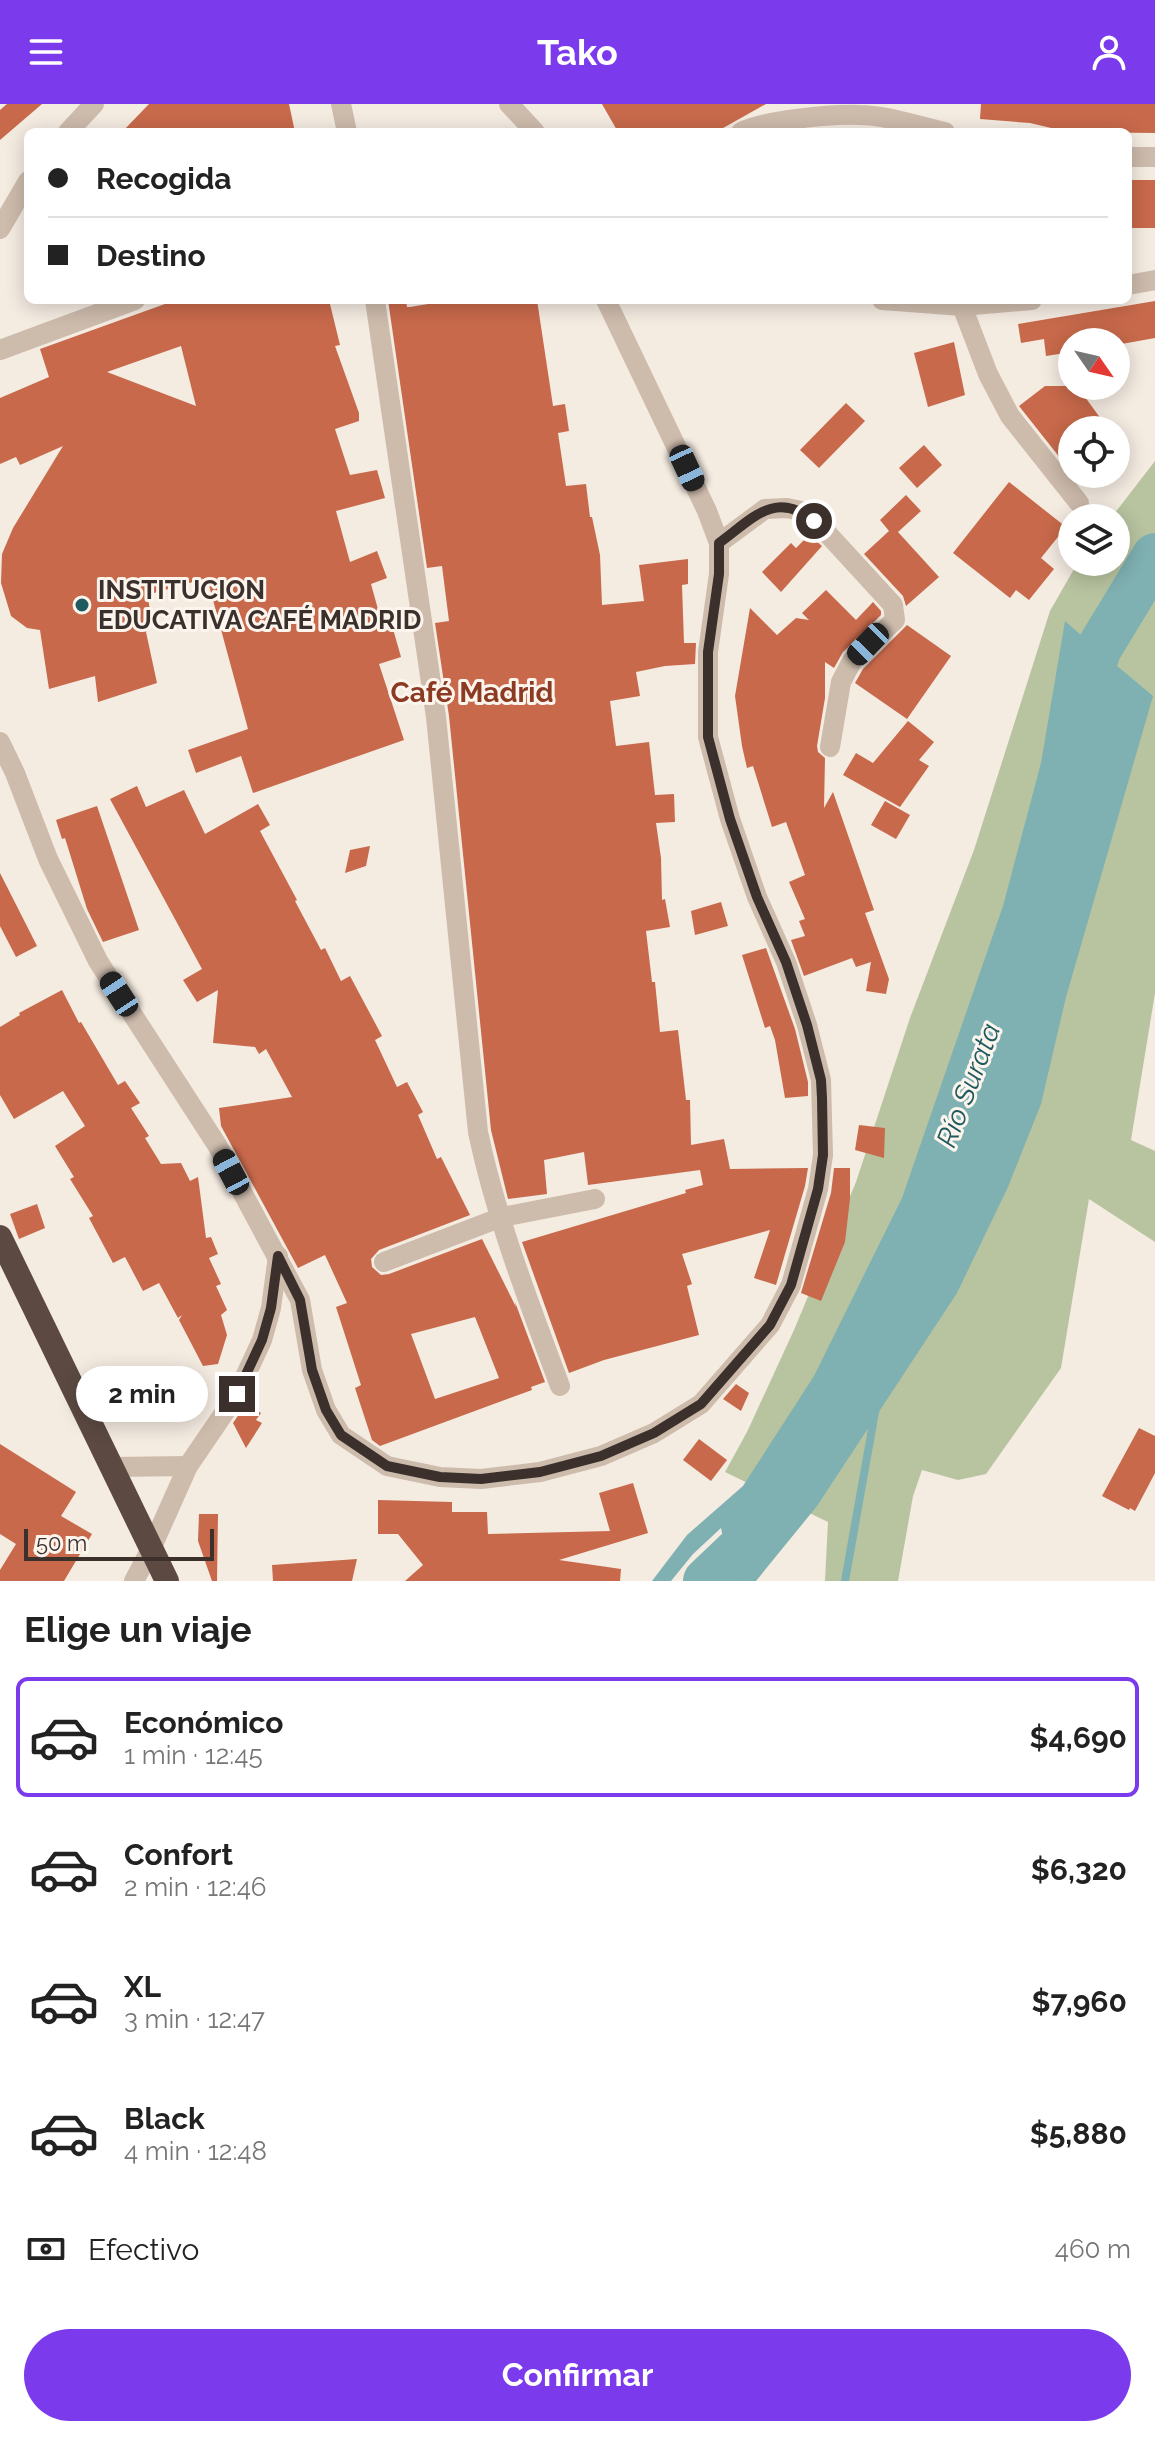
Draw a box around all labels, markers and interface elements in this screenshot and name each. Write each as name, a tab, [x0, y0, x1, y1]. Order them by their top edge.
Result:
icon: menu	[24, 30, 68, 74]
icon: person	[1087, 30, 1131, 74]
text: Tako	[537, 31, 618, 73]
text: Recogida	[96, 161, 232, 196]
text: Destino	[96, 238, 206, 273]
north arrow	[1058, 328, 1130, 400]
map controls	[1058, 328, 1130, 576]
button: locate	[1058, 416, 1130, 488]
car	[666, 441, 708, 495]
route start	[796, 503, 832, 539]
button: layers	[1058, 504, 1130, 576]
place label: INSTITUCION EDUCATIVA CAFÉ MADRID	[98, 575, 421, 635]
marker: INSTITUCION EDUCATIVA CAFÉ MADRID	[73, 596, 91, 614]
car	[843, 618, 893, 670]
district label: Café Madrid	[390, 676, 554, 709]
car	[96, 967, 142, 1021]
water label: Río Surata	[930, 1019, 1007, 1152]
car	[209, 1145, 253, 1199]
callout: 2 min	[77, 1366, 209, 1422]
route end	[219, 1376, 255, 1412]
text: 2 min	[108, 1379, 176, 1409]
scale bar	[24, 1525, 214, 1561]
text: 50 m	[36, 1530, 87, 1556]
text: Elige un viaje	[24, 1608, 252, 1650]
icon: car	[28, 1701, 100, 1773]
text: Económico	[124, 1705, 284, 1740]
text: $4,690	[1030, 1720, 1127, 1755]
text: 1 min · 12:45	[124, 1740, 263, 1770]
icon: car	[28, 1833, 100, 1905]
text: Confort	[124, 1837, 233, 1872]
text: $6,320	[1031, 1852, 1127, 1887]
text: 2 min · 12:46	[124, 1872, 267, 1902]
icon: car	[28, 1965, 100, 2037]
text: XL	[124, 1969, 161, 2004]
text: $7,960	[1032, 1984, 1127, 2019]
text: 3 min · 12:47	[124, 2004, 265, 2034]
icon: car	[28, 2097, 100, 2169]
text: Black	[124, 2101, 205, 2136]
text: $5,880	[1030, 2116, 1127, 2151]
text: 4 min · 12:48	[124, 2136, 267, 2166]
icon: cash	[24, 2227, 68, 2271]
text: Efectivo	[88, 2232, 199, 2267]
text: 460 m	[1055, 2234, 1131, 2264]
button: Confirmar	[24, 2329, 1131, 2421]

